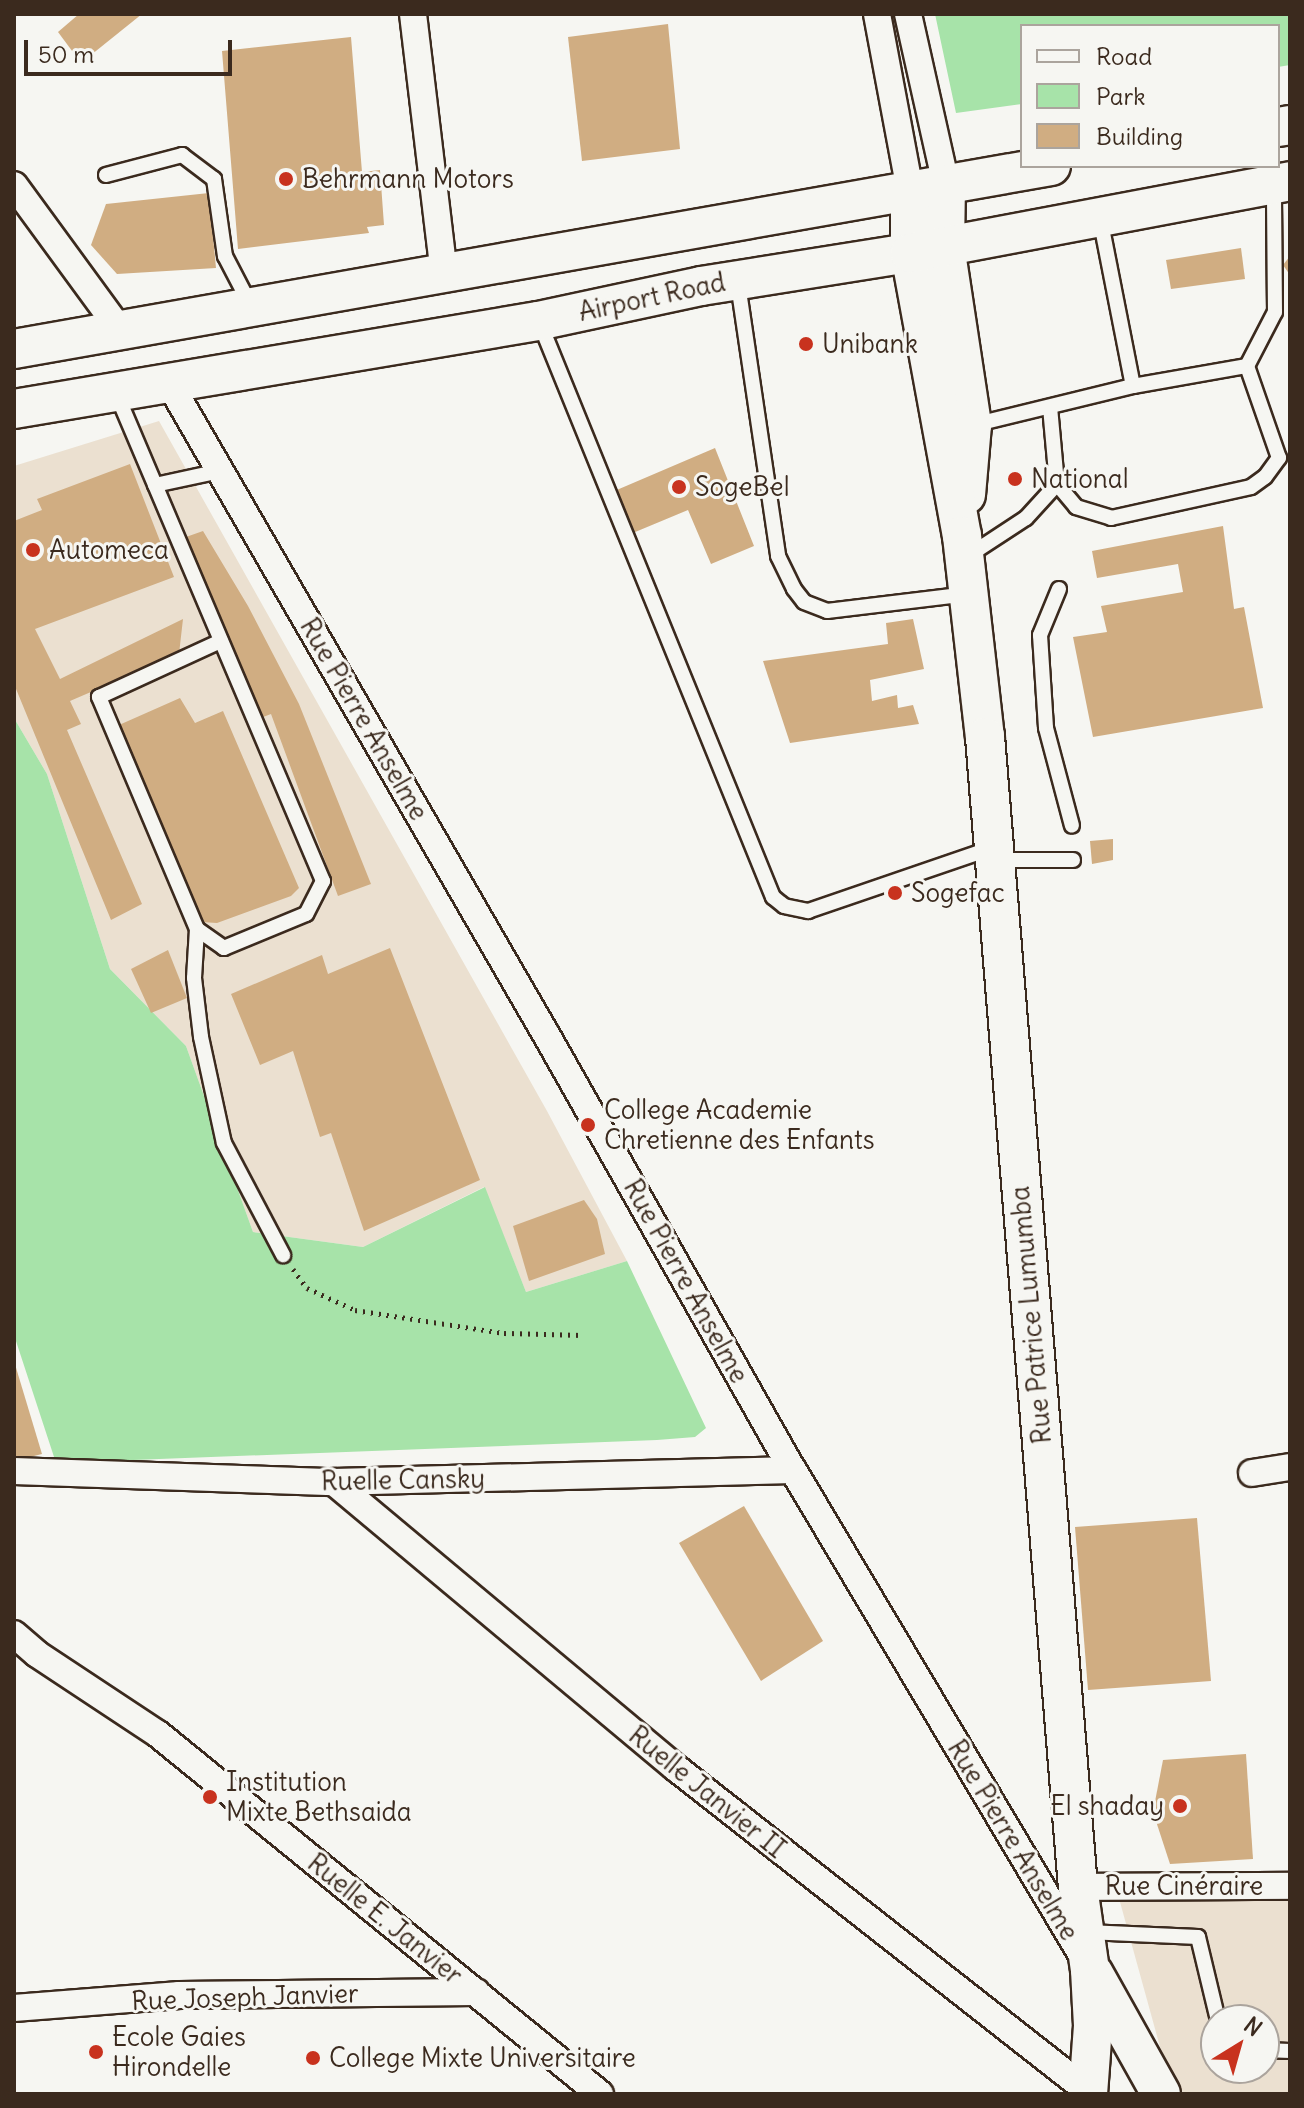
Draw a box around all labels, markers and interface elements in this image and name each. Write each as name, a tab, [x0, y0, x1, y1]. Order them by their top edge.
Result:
scale bar	[28, 24, 236, 74]
legend	[1020, 24, 1280, 168]
text: 50 m	[38, 39, 94, 69]
text: Road	[1096, 41, 1152, 71]
text: Park	[1096, 81, 1146, 111]
text: Building	[1096, 121, 1183, 151]
place label: Behrmann Motors	[302, 163, 514, 195]
marker: Behrmann Motors	[277, 170, 295, 188]
street label: Airport Road	[576, 266, 728, 328]
place label: Unibank	[822, 328, 918, 360]
marker: Unibank	[797, 335, 815, 353]
place label: National	[1031, 463, 1129, 495]
marker: National	[1006, 470, 1024, 488]
place label: SogeBel	[695, 471, 789, 503]
marker: SogeBel	[670, 478, 688, 496]
place label: Automeca	[49, 534, 169, 566]
marker: Automeca	[24, 541, 42, 559]
street label: Rue Pierre Anselme	[293, 612, 435, 826]
place label: Sogefac	[911, 877, 1005, 909]
marker: Sogefac	[886, 884, 904, 902]
place label: College Academie Chretienne des Enfants	[604, 1094, 875, 1156]
marker: College Academie Chretienne des Enfants	[579, 1116, 597, 1134]
street label: Rue Pierre Anselme	[617, 1174, 755, 1388]
street label: Rue Patrice Lumumba	[1004, 1185, 1058, 1445]
street label: Ruelle Cansky	[321, 1463, 485, 1497]
street label: Ruelle Janvier II	[623, 1719, 791, 1865]
street label: Rue Pierre Anselme	[941, 1734, 1085, 1946]
place label: Institution Mixte Bethsaida	[226, 1766, 412, 1828]
marker: Institution Mixte Bethsaida	[201, 1788, 219, 1806]
place label: El shaday	[1050, 1790, 1164, 1822]
marker: El shaday	[1171, 1797, 1189, 1815]
street label: Ruelle E. Janvier	[301, 1847, 469, 1991]
street label: Rue Cinéraire	[1105, 1870, 1263, 1902]
street label: Rue Joseph Janvier	[131, 1977, 359, 2017]
north arrow	[1200, 2004, 1280, 2084]
text: N	[1239, 2011, 1268, 2042]
place label: Ecole Gaies Hirondelle	[112, 2021, 246, 2082]
place label: College Mixte Universitaire	[329, 2042, 636, 2074]
marker: Ecole Gaies Hirondelle	[87, 2043, 105, 2061]
marker: College Mixte Universitaire	[304, 2049, 322, 2067]

